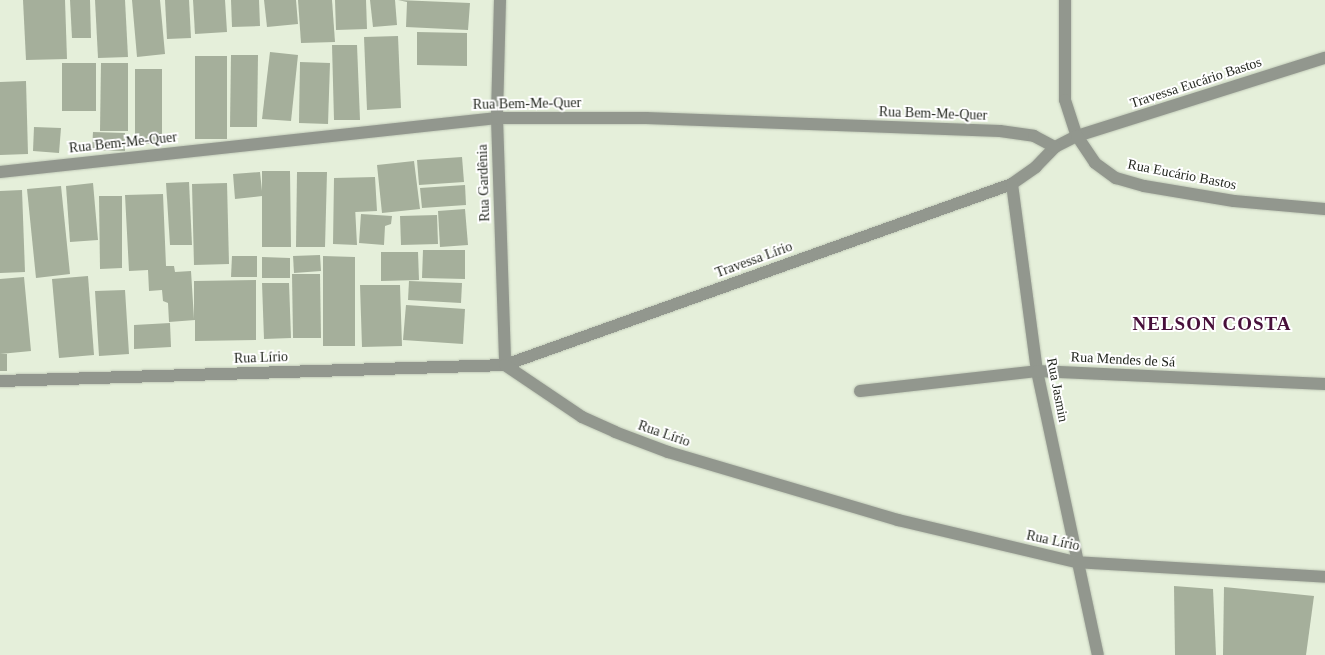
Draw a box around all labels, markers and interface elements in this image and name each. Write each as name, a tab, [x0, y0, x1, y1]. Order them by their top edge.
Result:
street label: Travessa Eucário Bastos	[1128, 54, 1264, 112]
street label: Rua Bem-Me-Quer	[473, 95, 581, 113]
street label: Rua Bem-Me-Quer	[879, 104, 987, 124]
street label: Rua Bem-Me-Quer	[68, 129, 178, 157]
street label: Rua Gardênia	[474, 144, 494, 222]
street label: Rua Eucário Bastos	[1126, 156, 1238, 194]
street label: Travessa Lírio	[713, 238, 795, 282]
district label: NELSON COSTA	[1131, 313, 1293, 335]
street label: Rua Lírio	[234, 349, 288, 367]
street label: Rua Mendes de Sá	[1070, 349, 1176, 371]
street label: Rua Jasmin	[1043, 357, 1071, 423]
street label: Rua Lírio	[636, 417, 692, 451]
street label: Rua Lírio	[1025, 527, 1081, 555]

